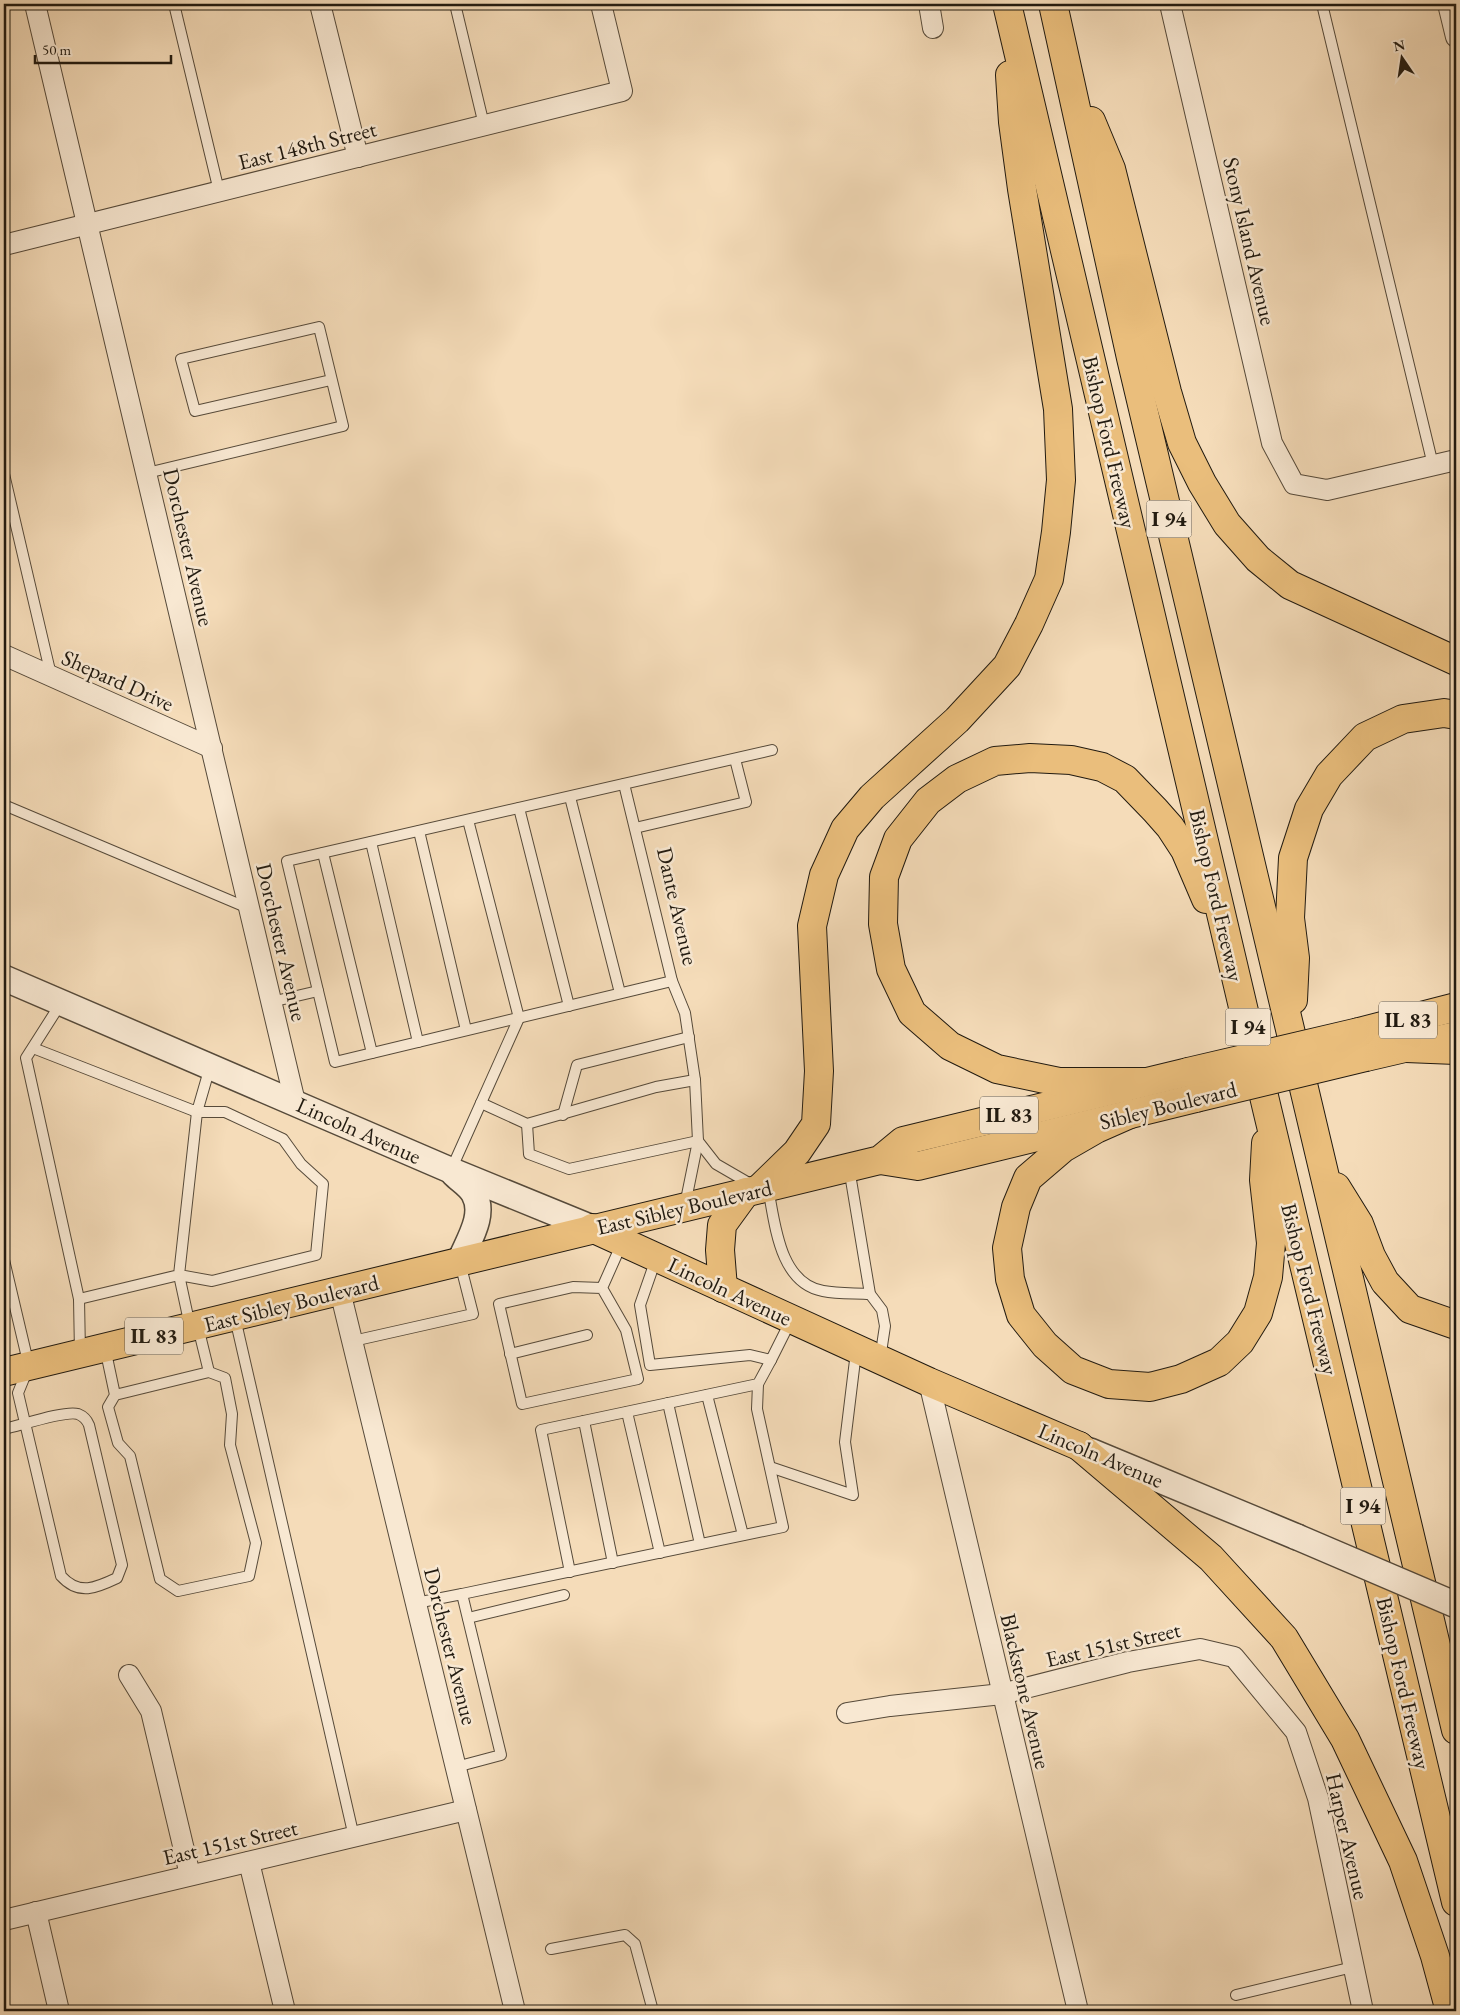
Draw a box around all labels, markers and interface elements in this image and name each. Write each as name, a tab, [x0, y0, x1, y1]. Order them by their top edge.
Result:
scale bar	[35, 32, 171, 64]
north arrow	[1378, 32, 1428, 82]
text: N	[1392, 35, 1407, 55]
text: 50 m	[42, 40, 71, 59]
street label: East 148th Street	[235, 114, 379, 177]
street label: Stony Island Avenue	[1216, 154, 1283, 328]
street label: Bishop Ford Freeway	[1076, 353, 1144, 532]
street label: Dorchester Avenue	[156, 465, 221, 629]
road number: I 94	[1146, 500, 1192, 538]
street label: Shepard Drive	[57, 643, 179, 718]
street label: Bishop Ford Freeway	[1183, 806, 1251, 985]
street label: Dante Avenue	[650, 844, 705, 968]
street label: Dorchester Avenue	[249, 860, 314, 1024]
road number: IL 83	[1379, 1002, 1437, 1038]
road number: I 94	[1226, 1009, 1270, 1046]
street label: Sibley Boulevard	[1097, 1074, 1241, 1137]
street label: Lincoln Avenue	[292, 1090, 426, 1171]
road number: IL 83	[980, 1096, 1038, 1134]
street label: East Sibley Boulevard	[593, 1173, 776, 1242]
street label: Bishop Ford Freeway	[1274, 1200, 1345, 1379]
street label: Lincoln Avenue	[663, 1250, 797, 1333]
street label: East Sibley Boulevard	[201, 1268, 382, 1339]
road number: IL 83	[125, 1318, 183, 1354]
street label: Lincoln Avenue	[1034, 1416, 1168, 1495]
road number: I 94	[1340, 1488, 1386, 1524]
street label: Dorchester Avenue	[417, 1564, 484, 1728]
street label: Bishop Ford Freeway	[1370, 1594, 1438, 1773]
street label: Blackstone Avenue	[994, 1610, 1058, 1772]
street label: East 151st Street	[1043, 1615, 1183, 1674]
street label: Harper Avenue	[1319, 1770, 1376, 1903]
street label: East 151st Street	[160, 1813, 300, 1872]

